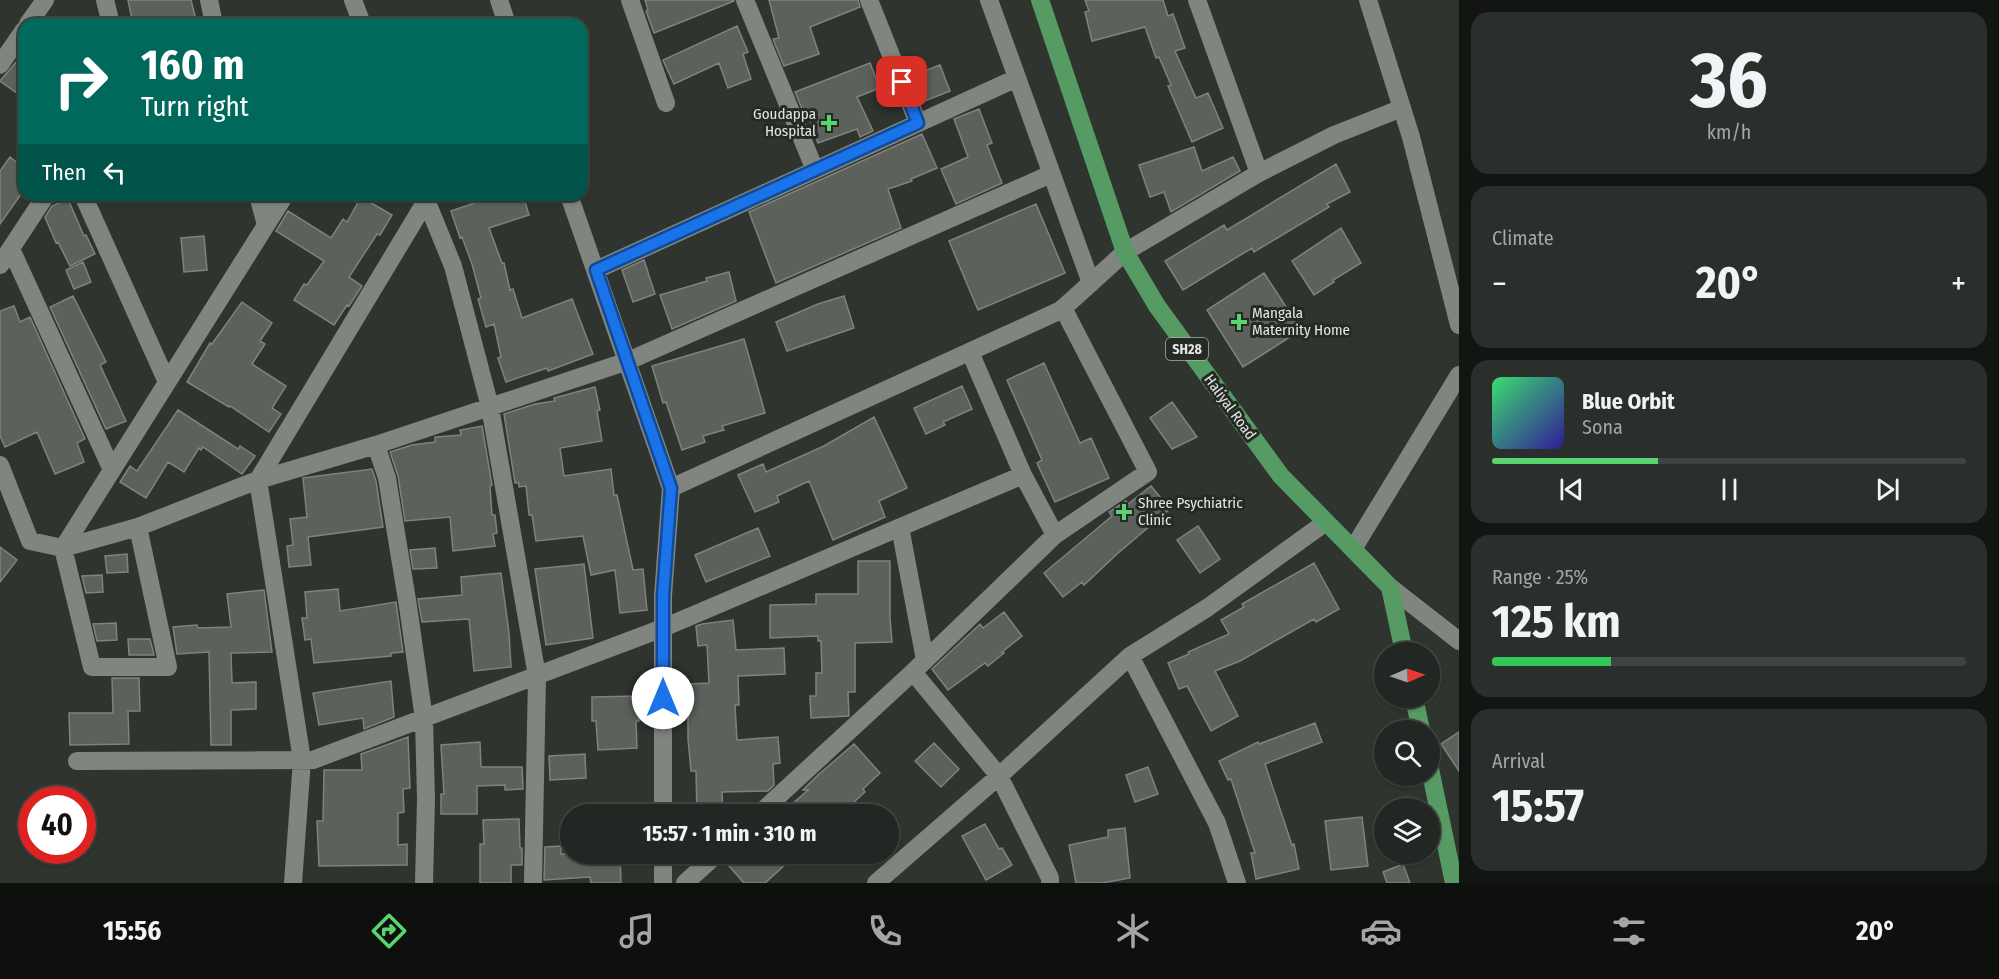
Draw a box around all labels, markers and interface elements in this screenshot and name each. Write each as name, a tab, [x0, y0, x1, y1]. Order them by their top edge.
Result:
text: 36	[1690, 34, 1768, 128]
text: 160 m	[141, 40, 244, 90]
icon: right	[42, 42, 120, 120]
pin	[876, 56, 927, 107]
icon: arrive	[885, 65, 918, 98]
text: Turn right	[141, 91, 249, 123]
place label: Goudappa Hospital	[753, 105, 816, 140]
marker: Goudappa Hospital	[820, 114, 838, 132]
text: km/h	[1707, 120, 1751, 144]
icon: left	[98, 156, 131, 189]
text: Then	[42, 159, 86, 186]
text: Climate	[1492, 226, 1554, 250]
text: 20°	[1696, 256, 1762, 310]
text: −	[1492, 264, 1507, 304]
text: +	[1951, 264, 1966, 304]
place label: Mangala Maternity Home	[1252, 304, 1350, 339]
marker: Mangala Maternity Home	[1230, 313, 1248, 331]
road number: SH28	[1166, 338, 1208, 360]
street label: Haliyal Road	[1200, 371, 1260, 443]
text: Blue Orbit	[1582, 388, 1675, 415]
text: Sona	[1582, 415, 1623, 439]
icon: previous	[1555, 473, 1588, 506]
icon: pause	[1713, 473, 1746, 506]
icon: next	[1871, 473, 1904, 506]
place label: Shree Psychiatric Clinic	[1138, 494, 1243, 529]
marker: Shree Psychiatric Clinic	[1115, 503, 1133, 521]
text: Range · 25%	[1492, 565, 1588, 589]
text: 125 km	[1492, 595, 1621, 649]
north arrow	[1374, 642, 1440, 708]
map controls	[1374, 642, 1440, 864]
position arrow	[631, 666, 695, 730]
button: search	[1374, 720, 1440, 786]
text: Arrival	[1492, 749, 1545, 773]
text: 15:57	[1492, 779, 1584, 833]
speed limit sign: 40	[18, 786, 96, 864]
button: layers	[1374, 798, 1440, 864]
text: 15:57 · 1 min · 310 m	[643, 820, 816, 847]
icon: directions	[368, 910, 410, 952]
icon: music	[616, 910, 658, 952]
icon: phone	[864, 910, 906, 952]
icon: climate	[1112, 910, 1154, 952]
icon: car	[1360, 910, 1402, 952]
icon: filters	[1608, 910, 1650, 952]
text: 15:56	[103, 915, 162, 947]
text: 20°	[1856, 915, 1896, 947]

